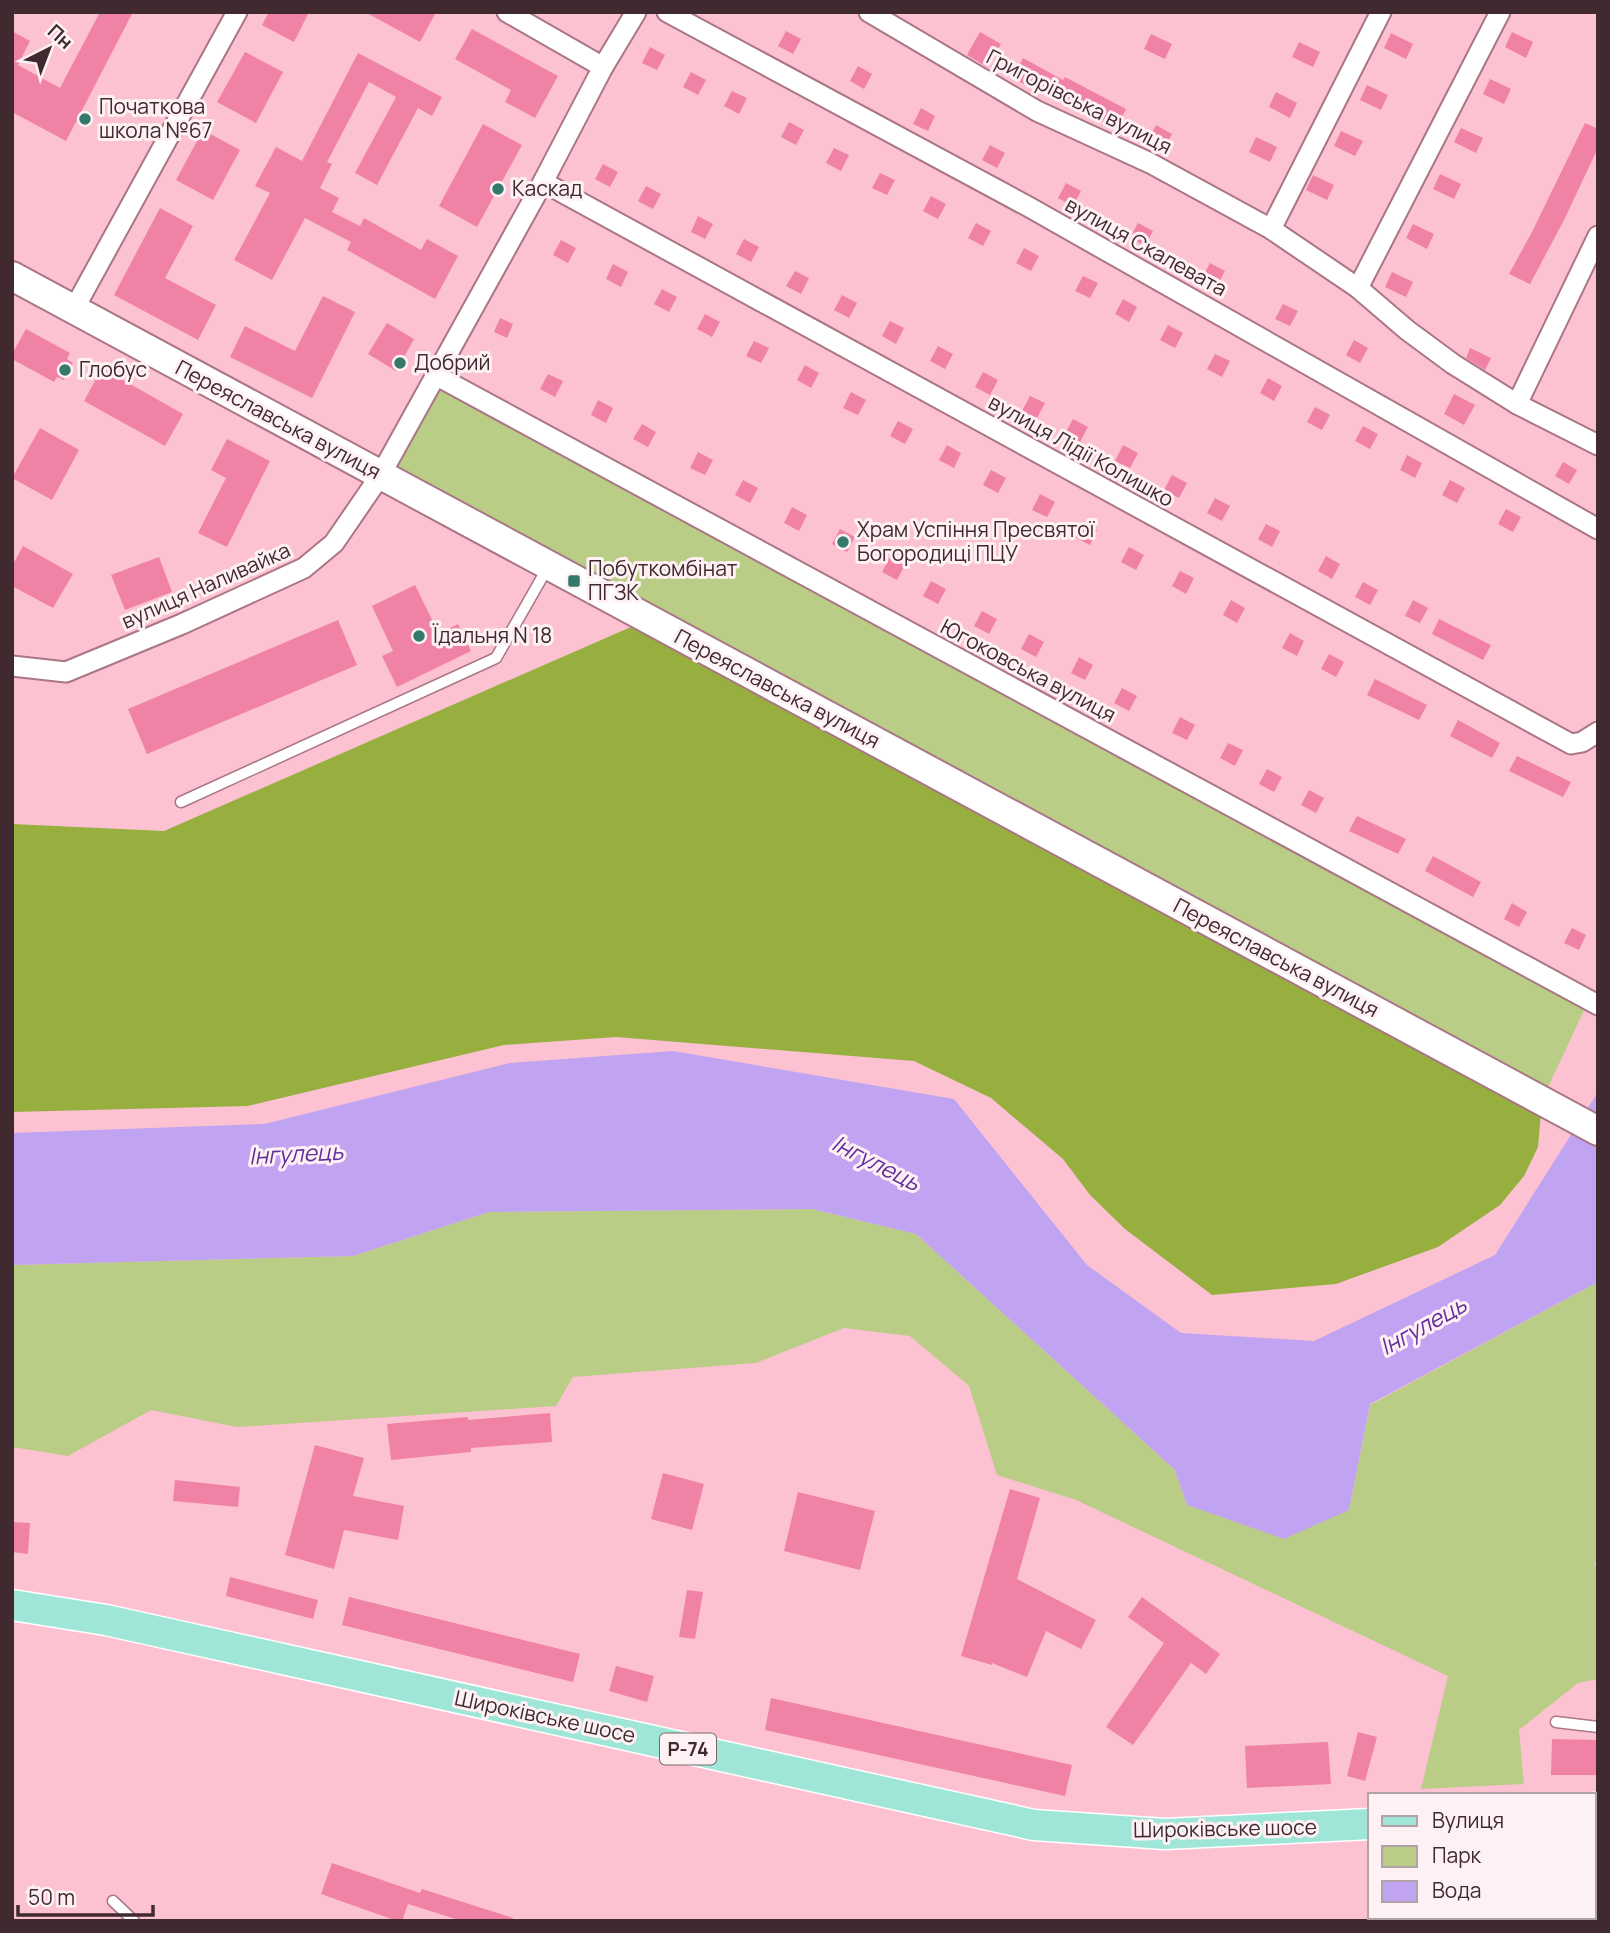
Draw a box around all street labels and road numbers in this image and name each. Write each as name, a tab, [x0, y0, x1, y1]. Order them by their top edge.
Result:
street label: Григорівська вулиця	[982, 42, 1177, 160]
street label: вулиця Скалевата	[1061, 190, 1232, 302]
street label: Переяславська вулиця	[171, 353, 386, 485]
street label: вулиця Лідії Колишко	[984, 388, 1179, 513]
street label: вулиця Наливайка	[117, 535, 294, 635]
street label: Югоковська вулиця	[936, 612, 1121, 728]
street label: Переяславська вулиця	[670, 622, 885, 754]
street label: Переяславська вулиця	[1169, 891, 1384, 1023]
street label: Широківське шосе	[452, 1683, 638, 1749]
road number: Р-74	[660, 1734, 716, 1764]
street label: Широківське шосе	[1133, 1812, 1317, 1844]

